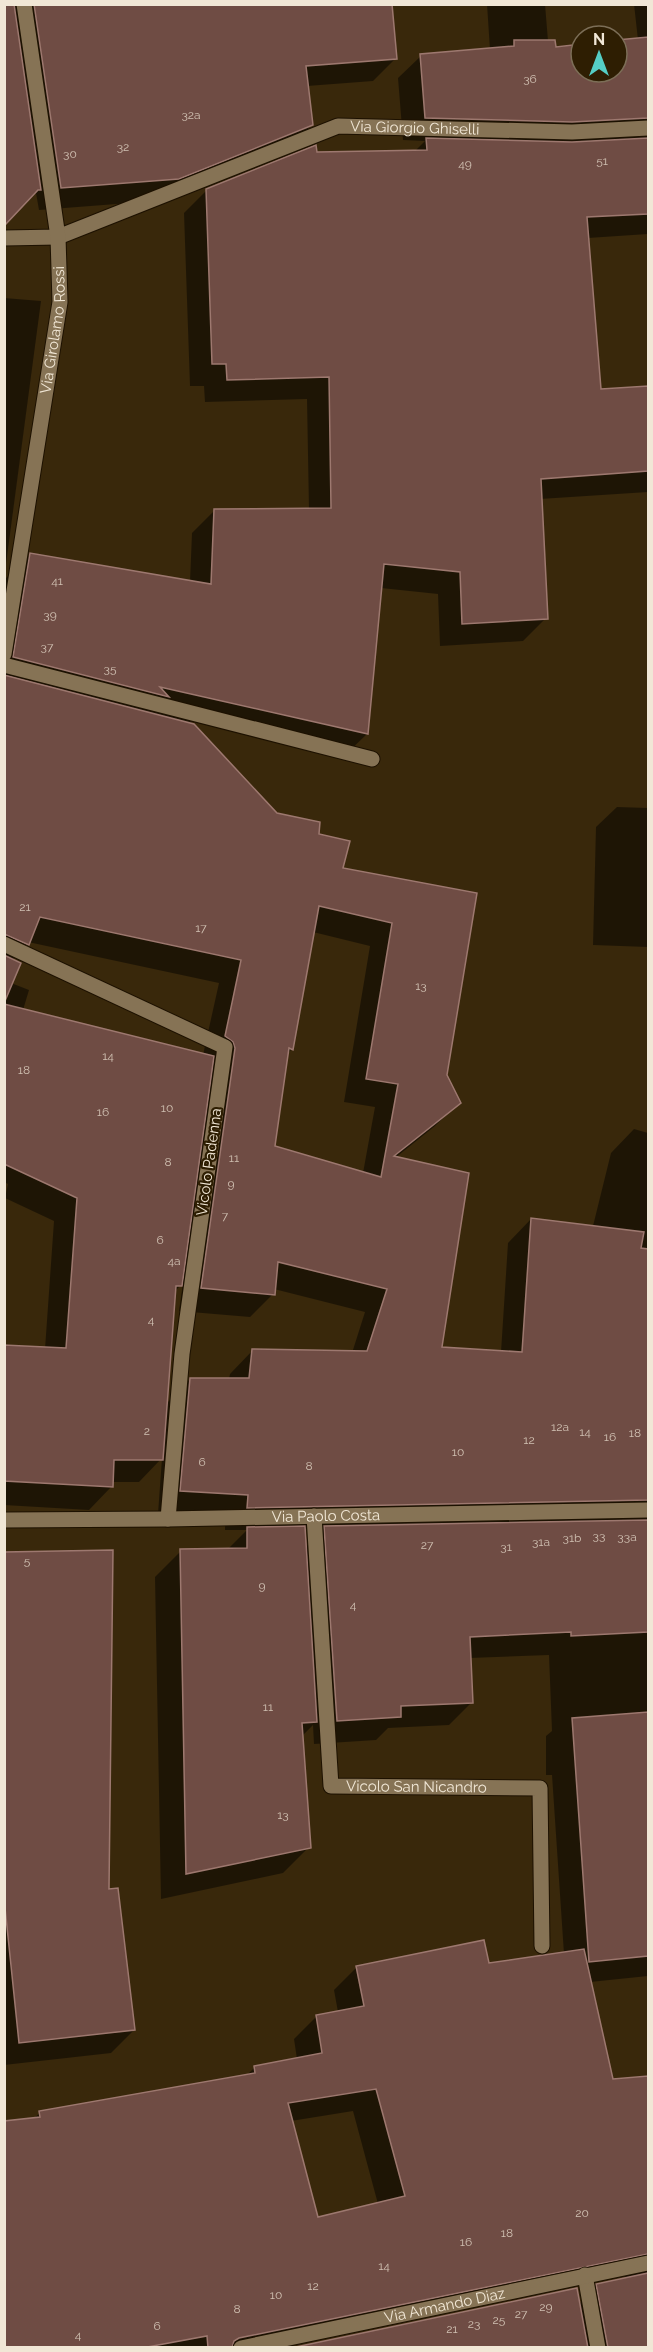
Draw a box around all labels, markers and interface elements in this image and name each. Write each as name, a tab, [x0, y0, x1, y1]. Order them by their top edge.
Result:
north arrow	[569, 24, 629, 84]
text: N	[593, 30, 605, 49]
house number: 36	[523, 72, 537, 86]
house number: 32a	[181, 108, 201, 122]
street label: Via Giorgio Ghiselli	[350, 117, 480, 139]
house number: 32	[117, 140, 129, 154]
house number: 30	[63, 147, 77, 161]
house number: 51	[596, 154, 608, 168]
house number: 49	[458, 157, 472, 171]
street label: Via Girolamo Rossi	[37, 266, 69, 395]
house number: 41	[51, 574, 63, 588]
house number: 39	[43, 608, 57, 622]
house number: 37	[41, 640, 54, 654]
house number: 35	[104, 662, 117, 676]
house number: 21	[19, 900, 31, 914]
house number: 17	[195, 921, 207, 935]
house number: 13	[415, 979, 427, 993]
house number: 14	[102, 1049, 114, 1063]
house number: 18	[18, 1063, 30, 1077]
house number: 10	[161, 1101, 173, 1115]
house number: 16	[97, 1105, 109, 1119]
street label: Vicolo Padenna	[193, 1107, 225, 1217]
house number: 11	[229, 1151, 239, 1165]
house number: 8	[164, 1155, 172, 1169]
house number: 9	[227, 1177, 235, 1191]
house number: 7	[222, 1209, 229, 1223]
house number: 6	[156, 1233, 164, 1247]
house number: 4a	[167, 1254, 181, 1268]
house number: 4	[148, 1313, 155, 1327]
house number: 12a	[551, 1420, 569, 1434]
house number: 2	[144, 1424, 150, 1438]
house number: 14	[579, 1425, 591, 1439]
house number: 18	[629, 1426, 641, 1440]
house number: 16	[604, 1430, 616, 1444]
house number: 12	[523, 1433, 535, 1447]
house number: 10	[452, 1445, 464, 1459]
house number: 6	[198, 1455, 206, 1469]
house number: 8	[305, 1459, 313, 1473]
street label: Via Paolo Costa	[272, 1506, 380, 1526]
house number: 33	[593, 1529, 605, 1543]
house number: 33a	[617, 1530, 637, 1544]
house number: 31b	[563, 1531, 581, 1545]
house number: 31a	[532, 1535, 550, 1549]
house number: 27	[421, 1538, 434, 1552]
house number: 31	[500, 1540, 512, 1554]
house number: 5	[24, 1554, 31, 1568]
house number: 9	[258, 1579, 266, 1593]
house number: 4	[350, 1598, 357, 1612]
house number: 11	[263, 1700, 273, 1714]
street label: Vicolo San Nicandro	[346, 1777, 487, 1796]
house number: 13	[277, 1808, 289, 1822]
house number: 20	[575, 2206, 589, 2220]
house number: 18	[501, 2226, 513, 2240]
house number: 16	[460, 2235, 472, 2249]
house number: 14	[378, 2259, 390, 2273]
house number: 12	[307, 2279, 319, 2293]
street label: Via Armando Diaz	[383, 2284, 507, 2327]
house number: 10	[270, 2288, 282, 2302]
house number: 29	[539, 2300, 553, 2314]
house number: 8	[233, 2302, 241, 2316]
house number: 27	[515, 2307, 528, 2321]
house number: 25	[493, 2313, 506, 2327]
house number: 23	[468, 2317, 480, 2331]
house number: 6	[153, 2319, 161, 2333]
house number: 21	[446, 2322, 458, 2336]
house number: 4	[75, 2328, 82, 2342]

